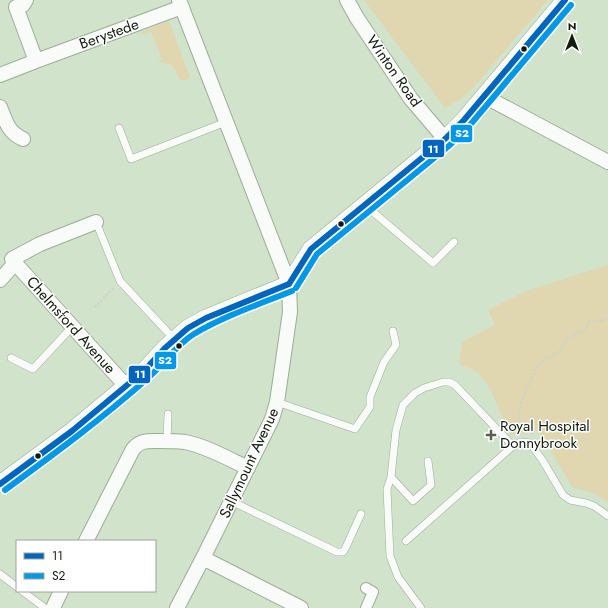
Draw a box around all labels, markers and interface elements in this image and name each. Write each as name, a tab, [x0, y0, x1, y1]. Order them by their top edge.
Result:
street label: Berystede	[76, 13, 142, 55]
north arrow	[552, 16, 592, 56]
text: N	[568, 18, 576, 34]
street label: Winton Road	[361, 31, 427, 111]
unlabelled marker	[519, 44, 529, 54]
line badge: S2	[450, 124, 473, 143]
text: S2	[455, 125, 469, 141]
line badge: 11	[422, 139, 445, 158]
text: 11	[427, 141, 439, 157]
unlabelled marker	[336, 219, 346, 229]
street label: Chelmsford Avenue	[21, 271, 121, 379]
unlabelled marker	[174, 341, 184, 351]
line badge: S2	[154, 351, 177, 370]
text: S2	[158, 352, 172, 368]
line badge: 11	[128, 365, 151, 384]
text: 11	[134, 366, 146, 382]
street label: Sallymount Avenue	[214, 404, 284, 522]
place label: Royal Hospital Donnybrook	[500, 415, 590, 454]
marker: Royal Hospital Donnybrook	[485, 429, 497, 441]
unlabelled marker	[33, 451, 43, 461]
legend	[16, 540, 156, 592]
text: 11	[52, 547, 63, 565]
text: S2	[52, 567, 66, 585]

